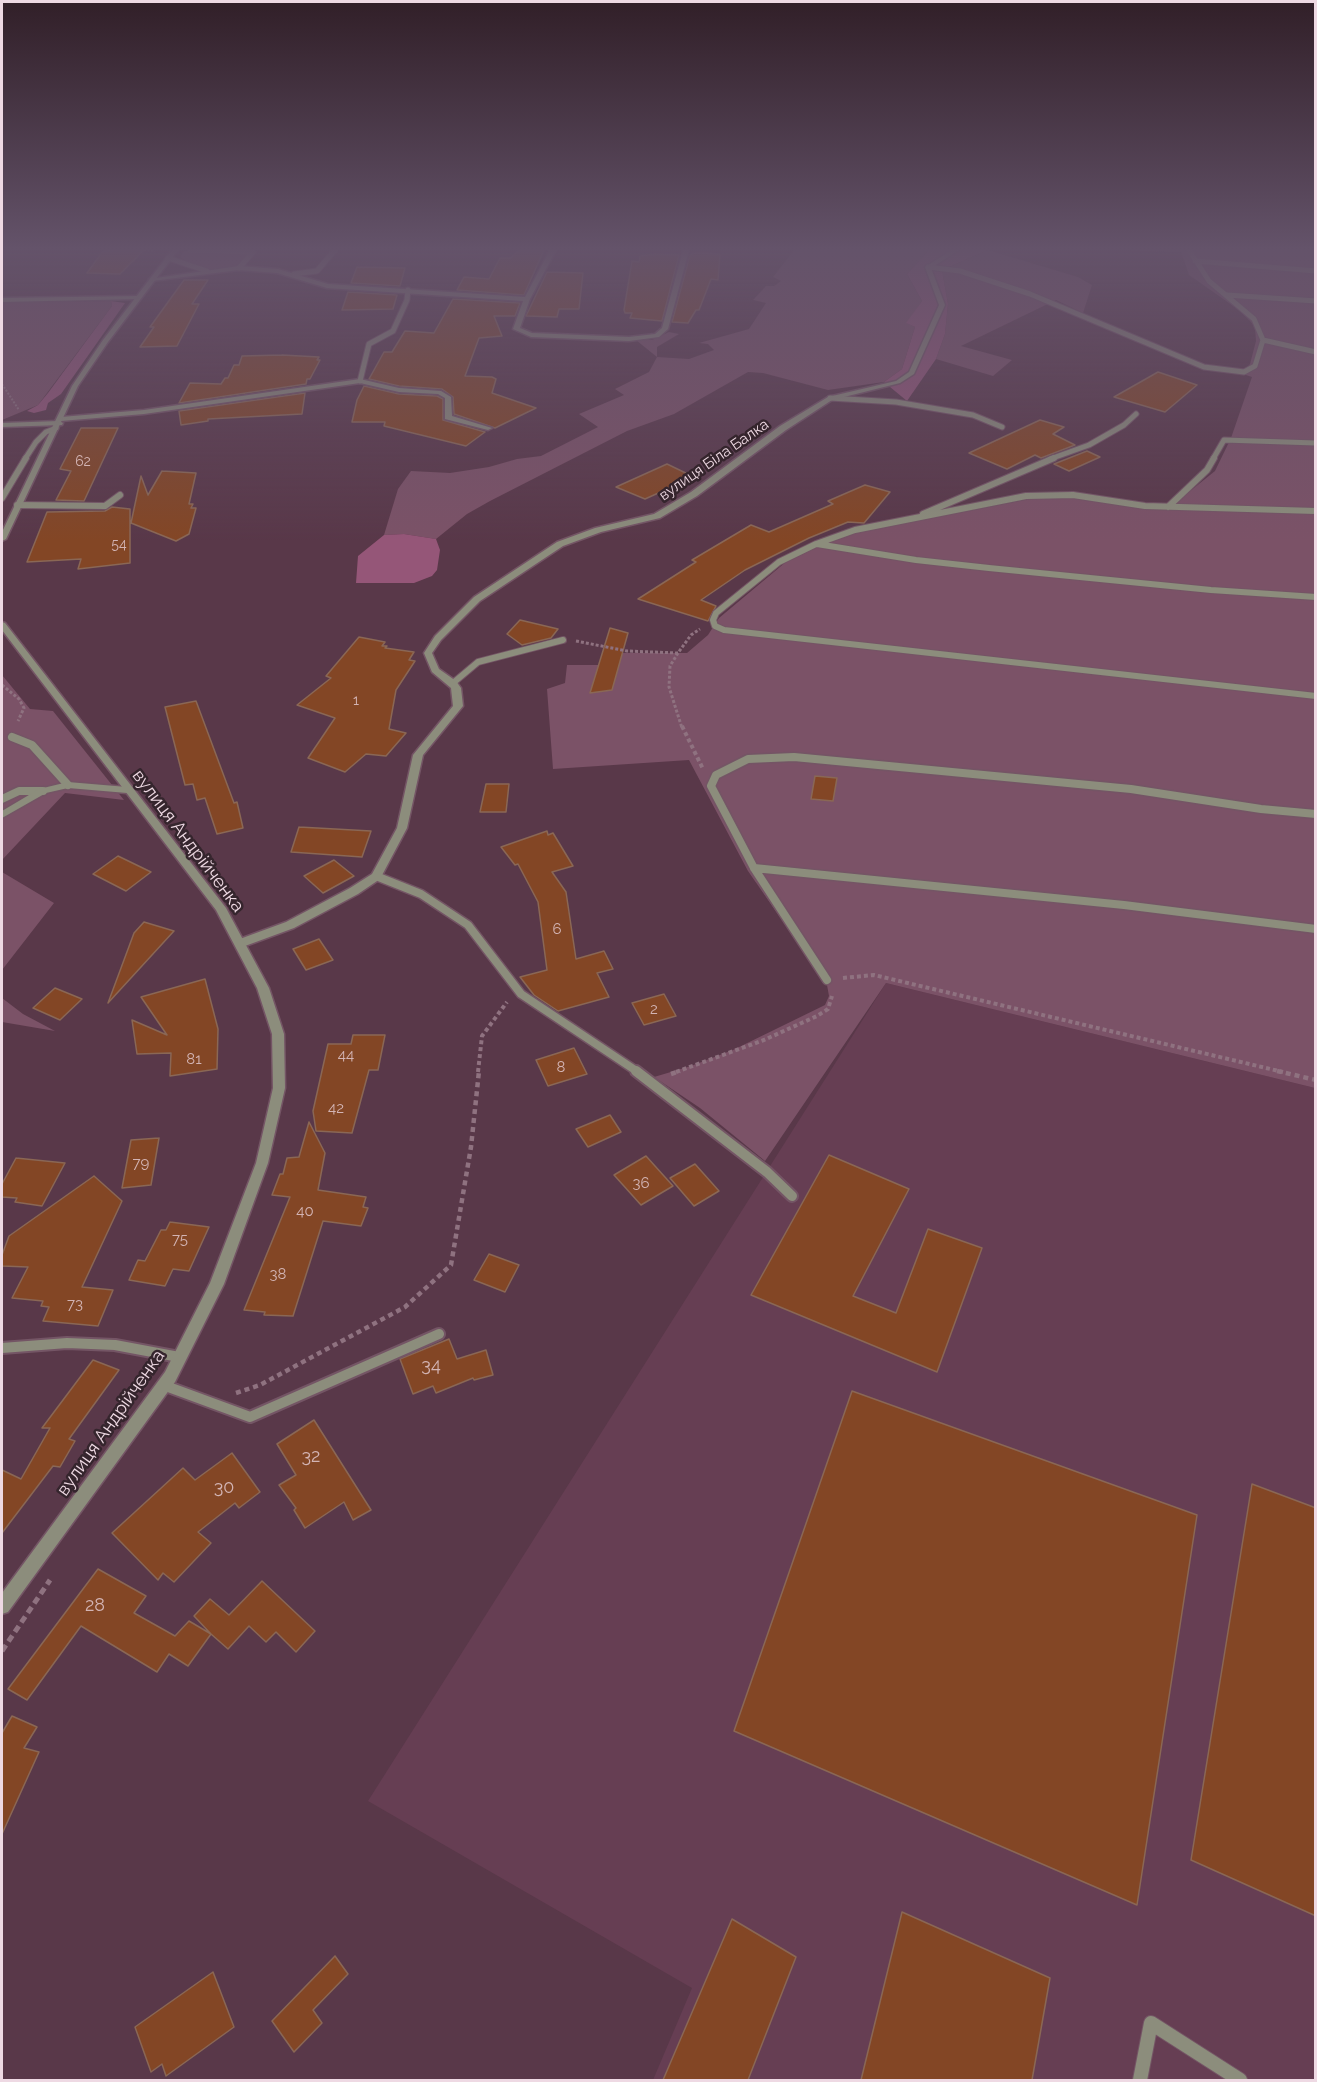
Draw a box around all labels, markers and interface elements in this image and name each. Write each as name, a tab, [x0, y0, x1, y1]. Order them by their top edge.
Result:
street label: вулиця Біла Балка	[656, 415, 772, 505]
house number: 62	[75, 454, 91, 470]
house number: 54	[111, 537, 127, 553]
house number: 1	[353, 693, 359, 709]
street label: вулиця Андрійченка	[127, 765, 249, 917]
house number: 6	[552, 920, 562, 938]
house number: 2	[650, 1000, 658, 1018]
house number: 44	[338, 1046, 354, 1064]
house number: 81	[186, 1050, 202, 1068]
house number: 8	[557, 1058, 565, 1076]
house number: 42	[328, 1099, 344, 1117]
house number: 79	[133, 1154, 149, 1172]
house number: 36	[632, 1174, 650, 1192]
house number: 40	[296, 1202, 314, 1220]
house number: 75	[172, 1230, 188, 1248]
house number: 38	[270, 1265, 286, 1283]
house number: 73	[67, 1295, 83, 1313]
street label: вулиця Андрійченка	[53, 1346, 169, 1500]
house number: 34	[421, 1355, 441, 1377]
house number: 32	[302, 1446, 320, 1468]
house number: 30	[214, 1477, 234, 1499]
house number: 28	[85, 1595, 105, 1617]

